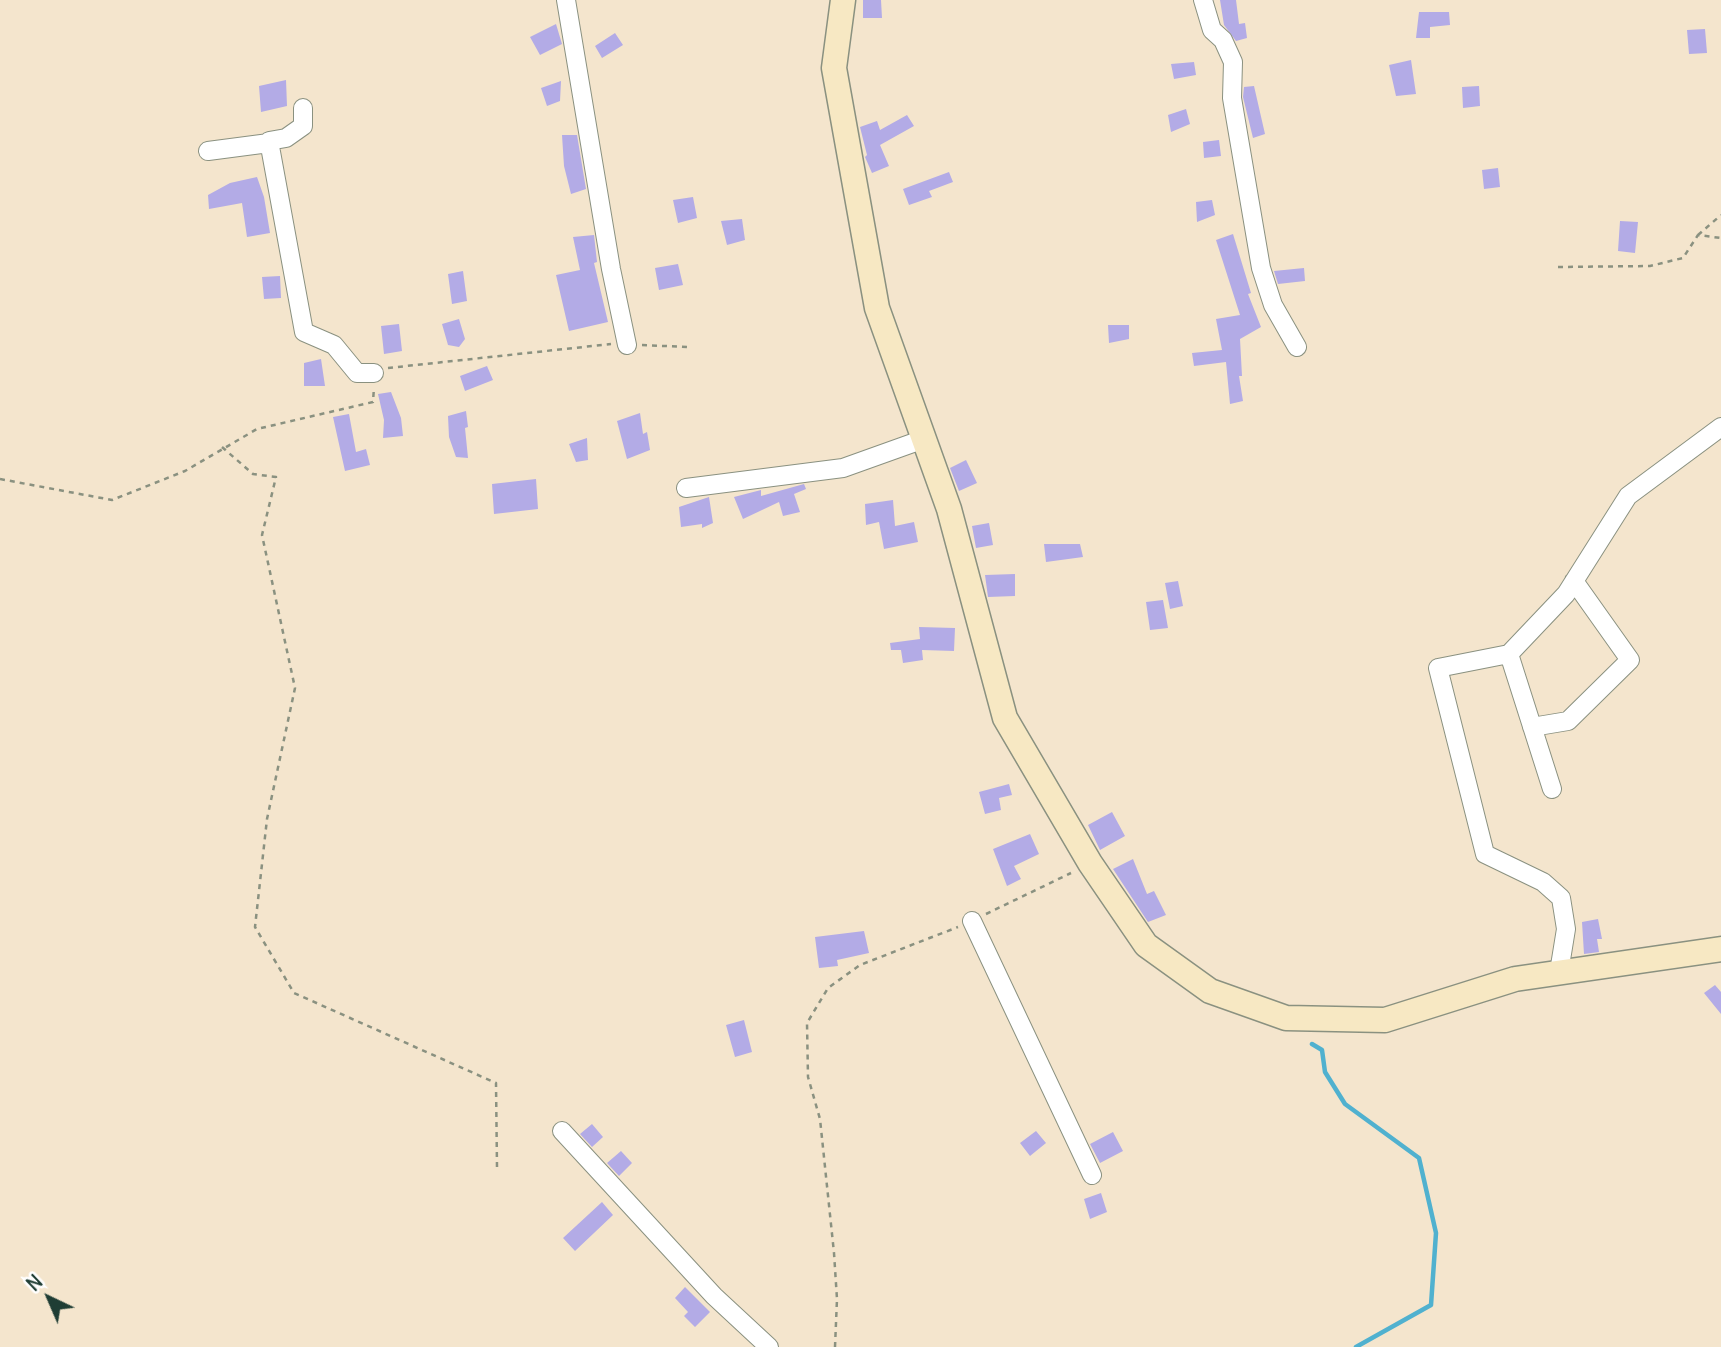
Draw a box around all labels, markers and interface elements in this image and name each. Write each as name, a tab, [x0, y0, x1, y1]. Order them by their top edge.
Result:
north arrow	[14, 1263, 84, 1333]
text: N	[21, 1270, 47, 1296]

